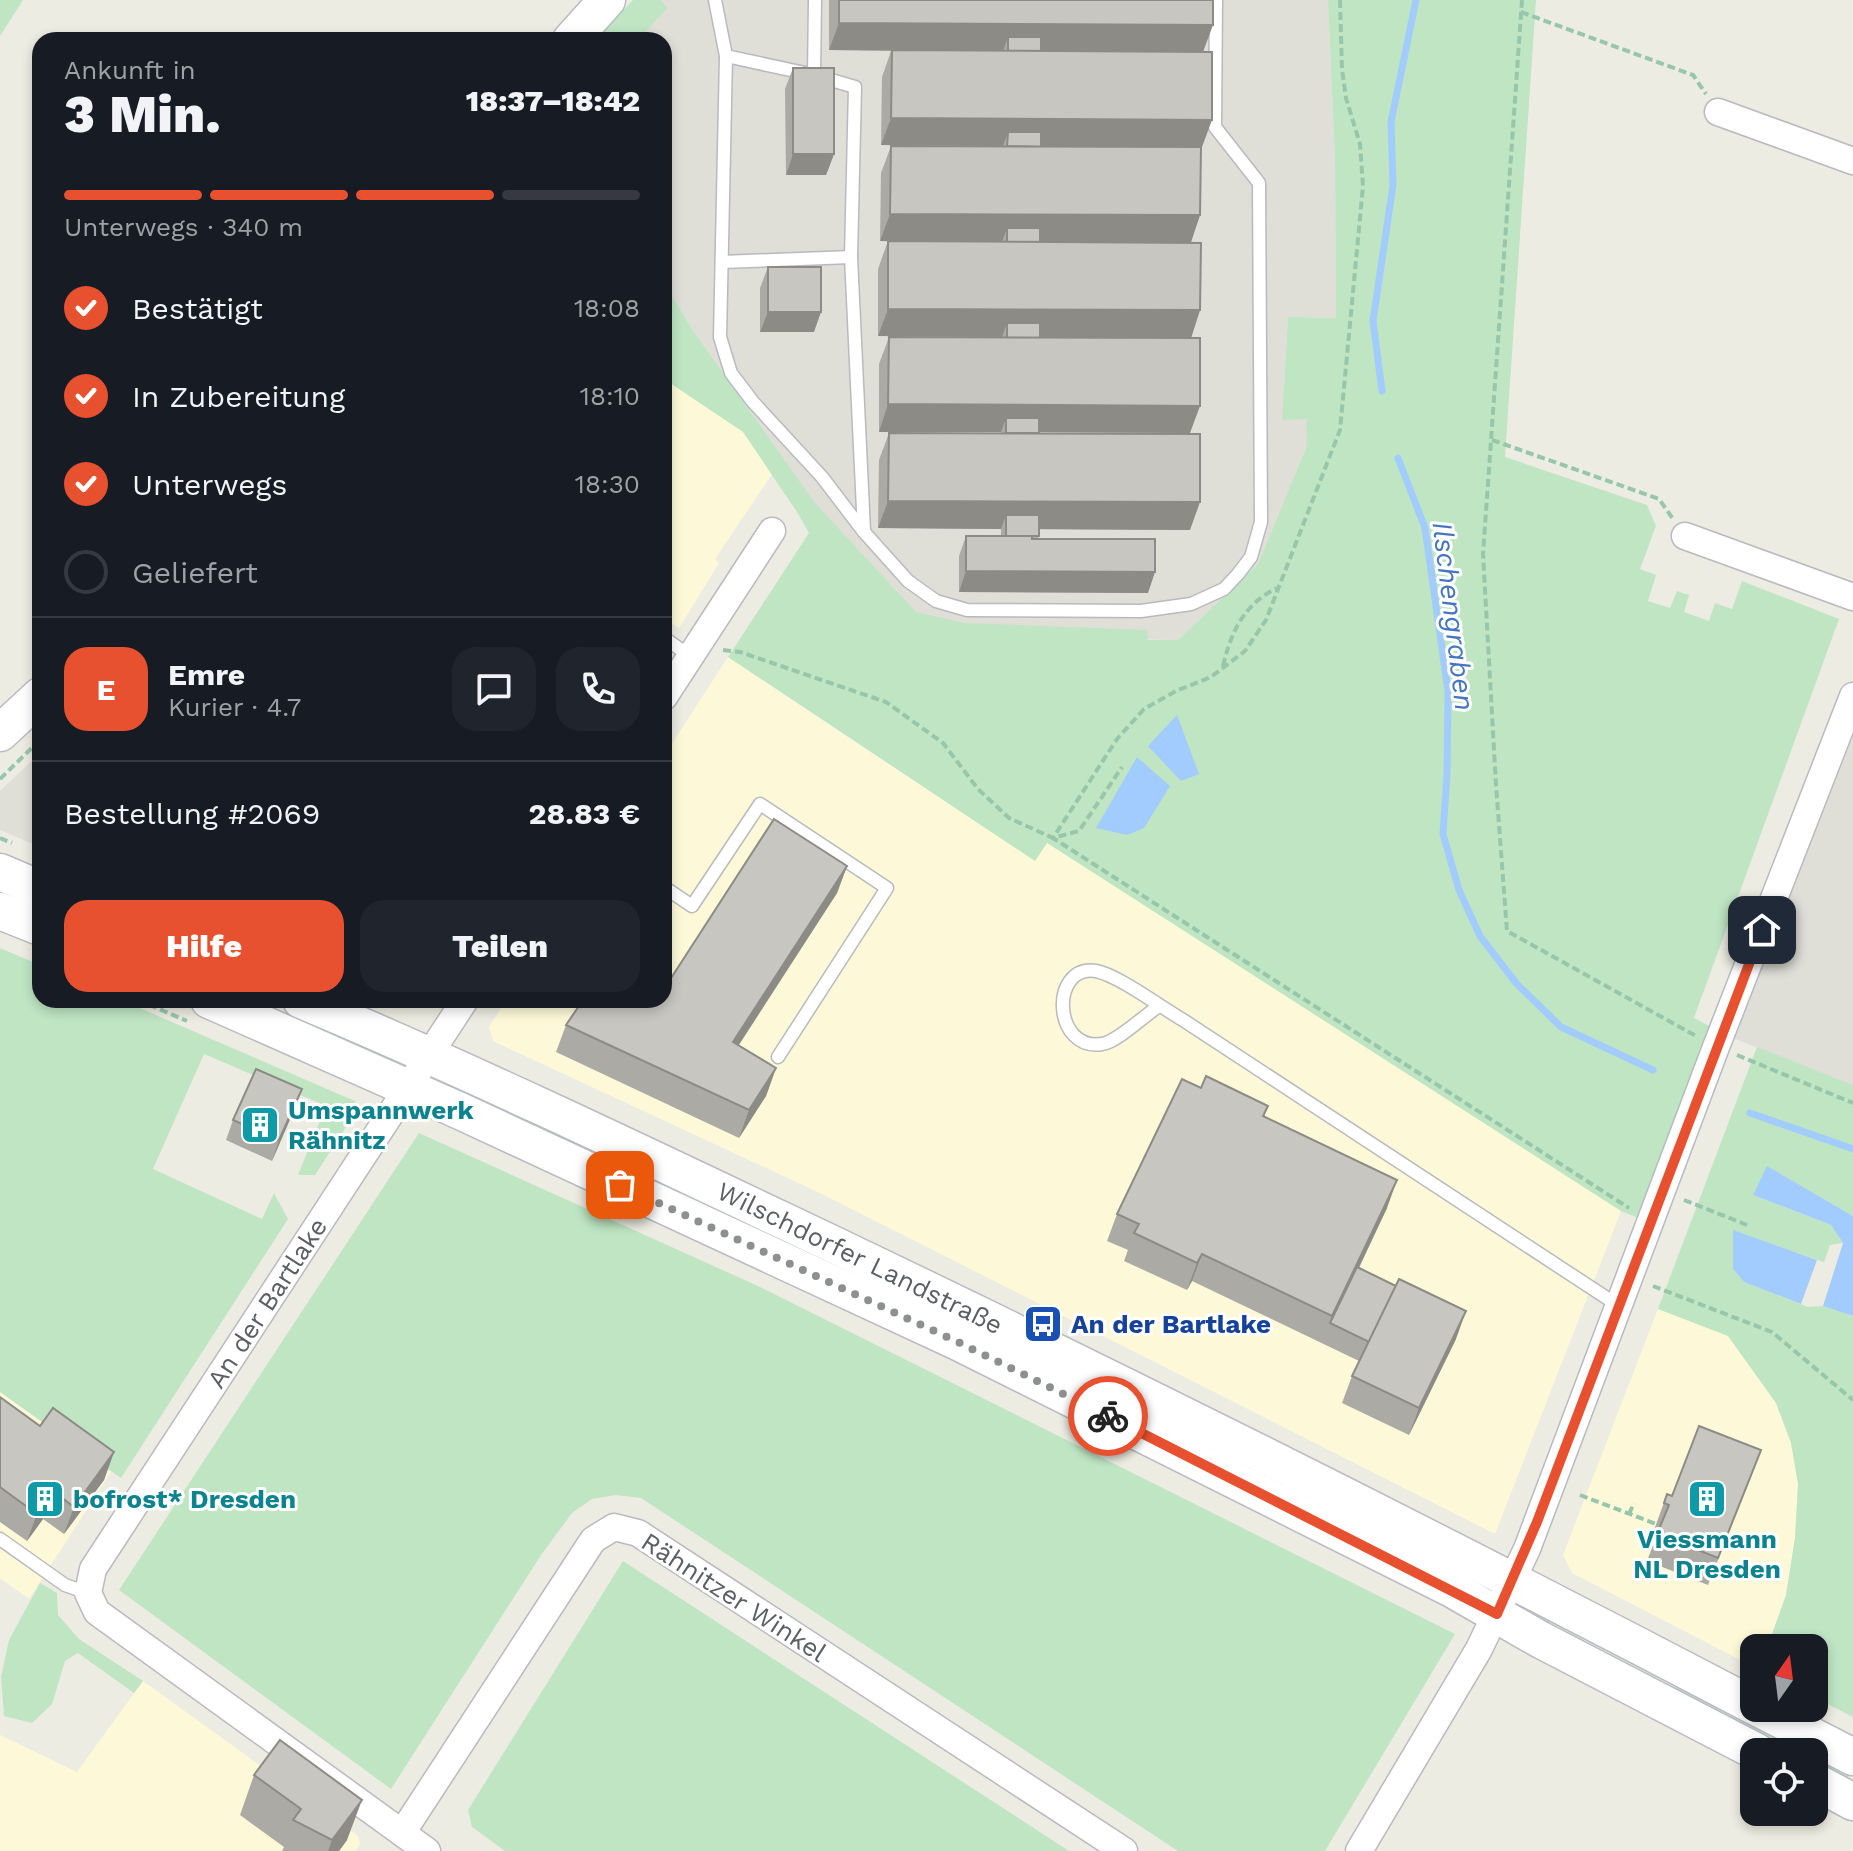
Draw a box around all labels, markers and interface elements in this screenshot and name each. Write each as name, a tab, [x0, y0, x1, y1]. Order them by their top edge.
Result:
text: Ankunft in	[64, 55, 196, 85]
text: 18:37–18:42	[466, 83, 640, 118]
text: 3 Min.	[64, 84, 221, 145]
text: Unterwegs · 340 m	[64, 212, 303, 242]
icon: check	[64, 286, 108, 330]
text: Bestätigt	[132, 291, 263, 326]
text: 18:08	[574, 293, 640, 323]
icon: check	[64, 374, 108, 418]
text: In Zubereitung	[132, 379, 345, 414]
text: 18:10	[580, 381, 640, 411]
icon: check	[64, 462, 108, 506]
text: Unterwegs	[132, 467, 287, 502]
text: 18:30	[575, 469, 640, 499]
water label: Ilschengraben	[1426, 520, 1481, 712]
text: Geliefert	[132, 555, 258, 590]
button: chat	[452, 647, 536, 731]
button: phone	[556, 647, 640, 731]
text: Emre	[168, 657, 245, 692]
text: E	[97, 672, 115, 707]
text: Kurier · 4.7	[168, 692, 301, 722]
text: Bestellung #2069	[64, 796, 320, 831]
text: 28.83 €	[529, 796, 640, 831]
pin	[1728, 896, 1796, 964]
button: Hilfe	[64, 900, 344, 992]
button: Teilen	[360, 900, 640, 992]
icon: home	[1740, 908, 1784, 952]
place label: Umspannwerk Rähnitz	[288, 1095, 474, 1155]
building icon: Umspannwerk Rähnitz	[239, 1104, 281, 1146]
pin	[586, 1151, 654, 1219]
icon: bag	[598, 1163, 642, 1207]
street label: Wilschdorfer Landstraße	[712, 1176, 1008, 1340]
street label: An der Bartlake	[201, 1212, 333, 1394]
bus stop icon: An der Bartlake	[1022, 1303, 1064, 1345]
place label: An der Bartlake	[1071, 1309, 1271, 1339]
courier	[1068, 1376, 1148, 1456]
icon: bike	[1086, 1394, 1130, 1438]
building icon: bofrost* Dresden	[24, 1478, 66, 1520]
building icon: Viessmann NL Dresden	[1686, 1478, 1728, 1520]
place label: bofrost* Dresden	[73, 1484, 296, 1514]
place label: Viessmann NL Dresden	[1633, 1524, 1781, 1584]
street label: Rähnitzer Winkel	[636, 1526, 832, 1668]
north arrow	[1740, 1634, 1828, 1722]
map controls	[1740, 1634, 1828, 1826]
button: locate	[1740, 1738, 1828, 1826]

